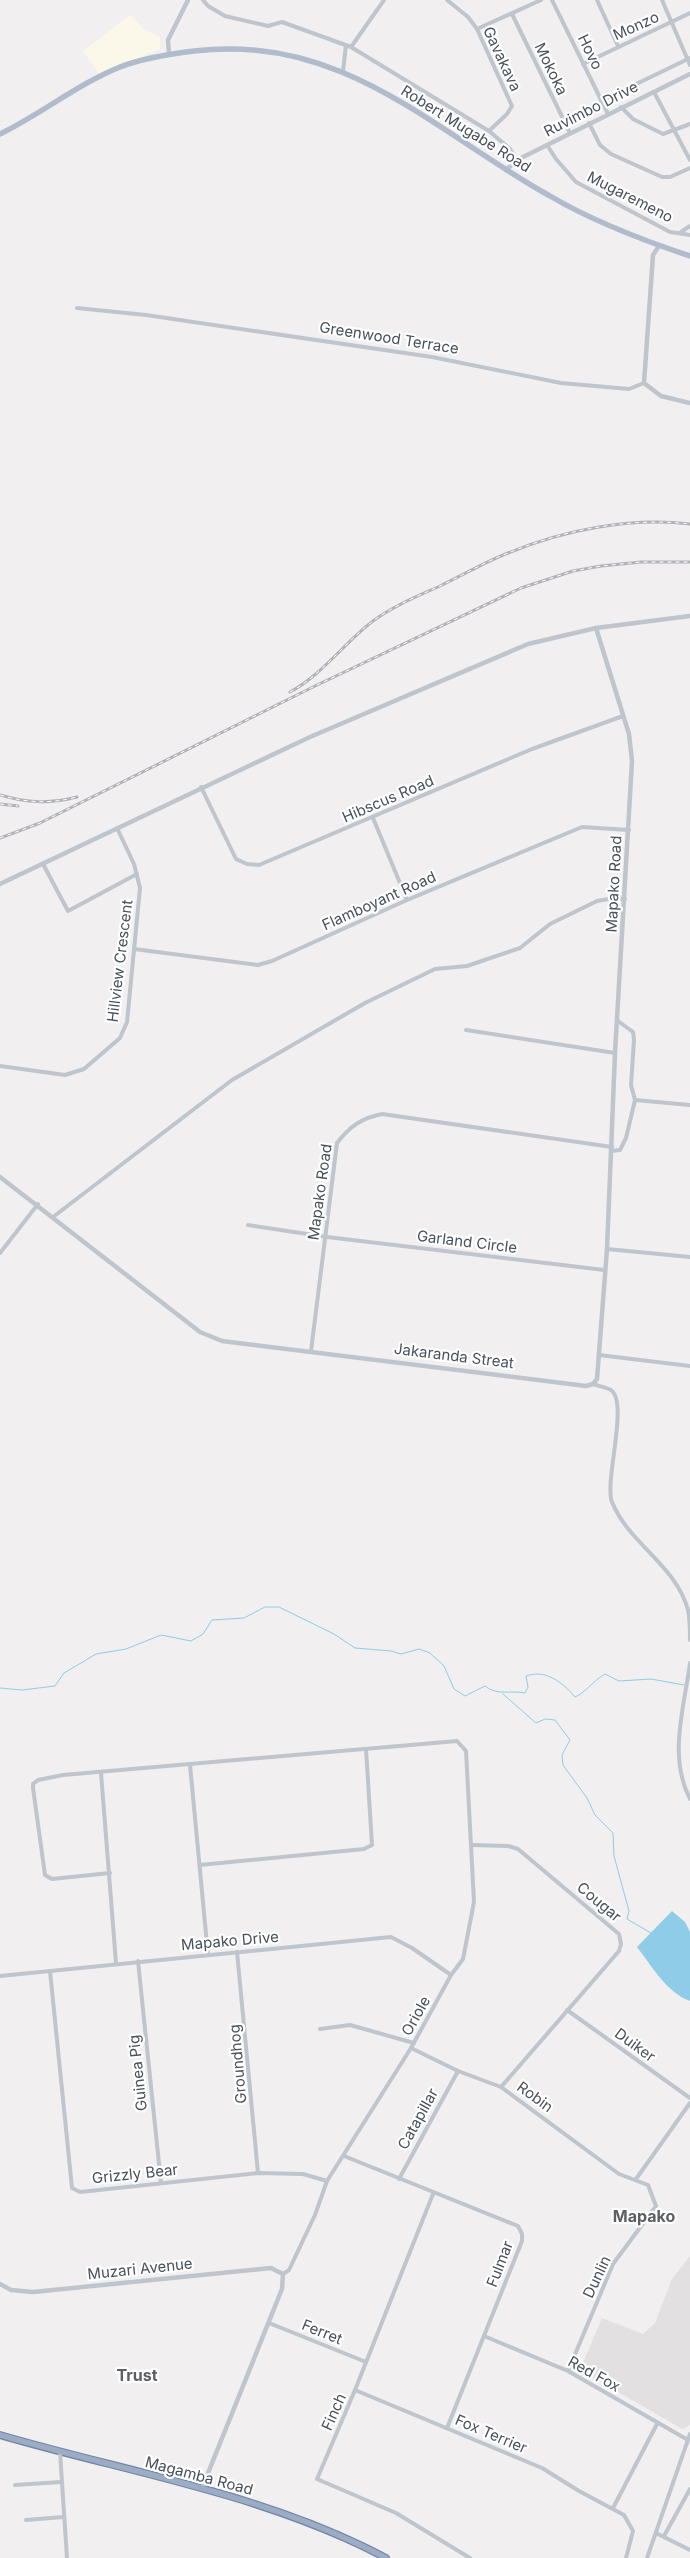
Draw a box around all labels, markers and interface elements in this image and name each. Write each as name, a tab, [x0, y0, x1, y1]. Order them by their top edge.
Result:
street label: Monzo	[610, 7, 662, 44]
street label: Gavakava	[479, 23, 526, 94]
street label: Hovo	[574, 31, 607, 73]
street label: Mokoka	[531, 39, 572, 98]
street label: Ruvimbo Drive	[540, 77, 641, 140]
street label: Robert Mugabe Road	[398, 81, 535, 176]
street label: Mugaremeno	[584, 167, 676, 226]
street label: Greenwood Terrace	[318, 317, 460, 358]
street label: Hibscus Road	[339, 771, 436, 826]
street label: Mapako Road	[601, 835, 626, 933]
street label: Flamboyant Road	[319, 867, 439, 934]
street label: Hillview Crescent	[103, 899, 136, 1023]
street label: Mapako Road	[303, 1143, 336, 1241]
street label: Garland Circle	[416, 1226, 518, 1257]
street label: Jakaranda Streat	[393, 1339, 515, 1372]
street label: Cougar	[573, 1878, 626, 1926]
street label: Mapako Drive	[180, 1927, 280, 1954]
street label: Oriole	[397, 1993, 434, 2039]
street label: Groundhog	[225, 2024, 250, 2105]
street label: Duiker	[611, 2024, 660, 2066]
street label: Guinea Pig	[124, 2034, 151, 2112]
street label: Robin	[513, 2077, 557, 2116]
street label: Catapillar	[393, 2085, 442, 2153]
street label: Grizzly Bear	[91, 2160, 179, 2187]
district label: Mapako	[613, 2206, 675, 2226]
street label: Fulmar	[482, 2238, 517, 2290]
street label: Dunlin	[578, 2253, 615, 2301]
street label: Muzari Avenue	[86, 2254, 193, 2283]
street label: Ferret	[299, 2315, 345, 2348]
street label: Red Fox	[565, 2352, 624, 2396]
district label: Trust	[116, 2365, 158, 2385]
street label: Finch	[317, 2390, 350, 2433]
street label: Fox Terrier	[452, 2410, 530, 2457]
street label: Magamba Road	[143, 2452, 255, 2499]

